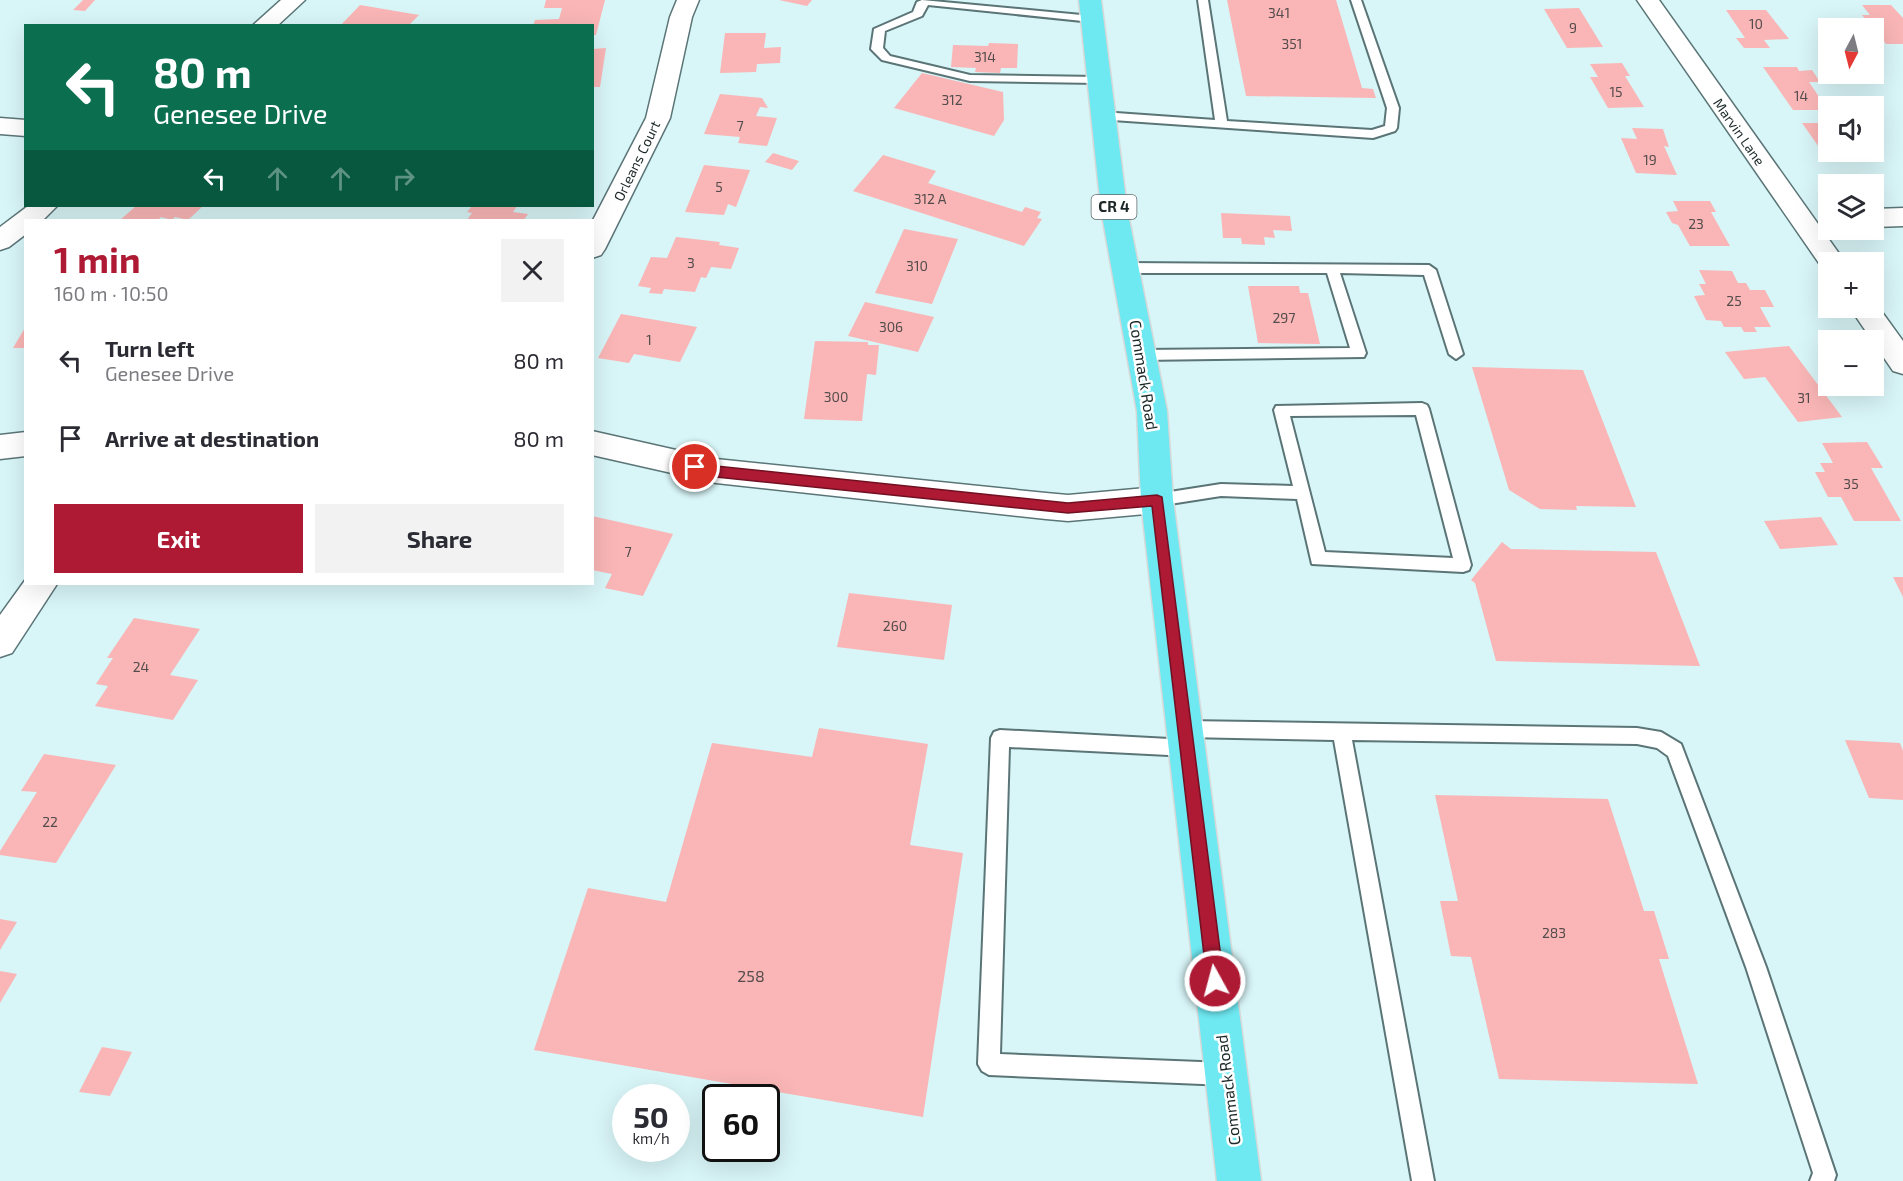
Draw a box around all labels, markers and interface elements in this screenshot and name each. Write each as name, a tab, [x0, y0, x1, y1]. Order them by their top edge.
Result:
house number: 341	[1268, 4, 1290, 21]
house number: 10	[1749, 15, 1763, 32]
north arrow	[1818, 18, 1884, 84]
map controls	[1818, 18, 1884, 396]
house number: 9	[1569, 19, 1577, 36]
house number: 351	[1282, 35, 1302, 52]
text: 80 m	[153, 46, 252, 96]
icon: left	[54, 48, 132, 126]
house number: 314	[974, 48, 996, 65]
house number: 15	[1609, 83, 1623, 100]
house number: 14	[1794, 87, 1808, 104]
house number: 312	[941, 91, 963, 108]
street label: Marvin Lane	[1710, 95, 1769, 169]
button: sound	[1818, 96, 1884, 162]
text: Genesee Drive	[153, 97, 327, 129]
house number: 7	[736, 117, 744, 134]
street label: Orleans Court	[610, 118, 663, 204]
house number: 19	[1643, 151, 1657, 168]
icon: left	[198, 162, 231, 195]
icon: ahead	[261, 162, 294, 195]
icon: ahead	[324, 162, 357, 195]
icon: right	[387, 162, 420, 195]
button: layers	[1818, 174, 1884, 240]
house number: 5	[715, 178, 723, 195]
house number: 312 A	[914, 190, 947, 207]
road number: CR 4	[1092, 195, 1136, 219]
house number: 23	[1688, 215, 1704, 232]
text: 1 min	[54, 237, 141, 280]
button: close	[501, 239, 564, 302]
button: +	[1818, 252, 1884, 318]
house number: 3	[687, 254, 695, 271]
house number: 310	[906, 257, 928, 274]
text: 160 m · 10:50	[54, 281, 169, 305]
house number: 25	[1726, 292, 1742, 309]
house number: 297	[1272, 309, 1296, 326]
house number: 306	[879, 318, 903, 335]
street label: Commack Road	[1126, 318, 1163, 431]
button: −	[1818, 330, 1884, 396]
house number: 1	[646, 331, 652, 348]
text: Turn left	[105, 335, 194, 361]
icon: left	[54, 344, 87, 377]
text: 80 m	[513, 347, 564, 373]
text: Genesee Drive	[105, 361, 234, 385]
house number: 300	[824, 388, 848, 405]
house number: 31	[1797, 389, 1811, 406]
icon: arrive	[54, 422, 87, 455]
text: Arrive at destination	[105, 425, 319, 451]
text: 80 m	[513, 425, 564, 451]
pin	[669, 441, 720, 492]
icon: arrive	[678, 450, 711, 483]
house number: 35	[1843, 475, 1859, 492]
button: Exit	[54, 504, 303, 573]
button: Share	[315, 504, 564, 573]
house number: 7	[624, 543, 632, 560]
house number: 260	[883, 617, 907, 634]
house number: 24	[133, 658, 149, 675]
house number: 22	[42, 813, 58, 830]
house number: 283	[1542, 924, 1566, 941]
position arrow	[1183, 949, 1247, 1013]
house number: 258	[737, 966, 765, 985]
street label: Commack Road	[1211, 1034, 1244, 1146]
speed limit sign: 60	[702, 1084, 780, 1162]
text: 50	[633, 1098, 669, 1134]
text: km/h	[632, 1129, 670, 1147]

